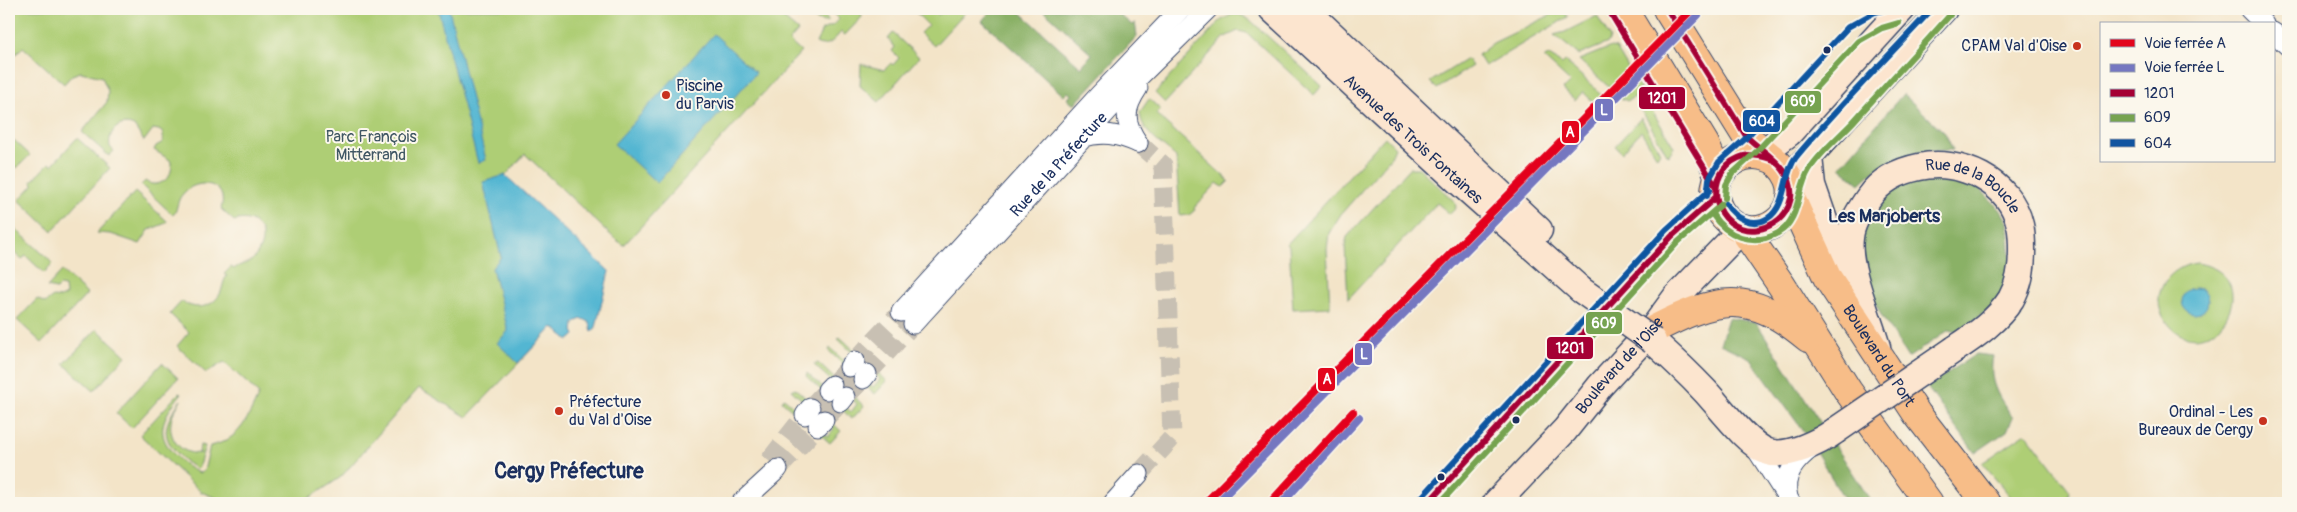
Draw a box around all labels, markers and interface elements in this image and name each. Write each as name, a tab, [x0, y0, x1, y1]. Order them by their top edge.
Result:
legend	[2100, 22, 2274, 162]
text: Voie ferrée A	[2144, 34, 2226, 53]
place label: CPAM Val d'Oise	[1961, 36, 2067, 56]
marker: CPAM Val d'Oise	[2071, 40, 2083, 52]
unlabelled marker	[1822, 45, 1832, 55]
text: Voie ferrée L	[2144, 58, 2225, 77]
street label: Avenue des Trois Fontaines	[1339, 70, 1487, 208]
place label: Piscine du Parvis	[676, 76, 734, 114]
text: 1201	[2144, 84, 2174, 103]
line badge: 1201	[1638, 86, 1686, 110]
marker: Piscine du Parvis	[660, 89, 672, 101]
text: 1201	[1648, 90, 1676, 107]
line badge: 609	[1784, 90, 1822, 114]
text: 609	[1791, 93, 1815, 110]
line badge: L	[1594, 98, 1614, 122]
text: L	[1600, 102, 1608, 119]
street label: Rue de la Préfecture	[1006, 108, 1112, 221]
text: 609	[2144, 108, 2171, 127]
line badge: 604	[1742, 109, 1781, 133]
text: 604	[1749, 113, 1776, 130]
line badge: A	[1561, 120, 1580, 144]
text: A	[1565, 124, 1575, 141]
park label: Parc François Mitterrand	[325, 127, 417, 165]
text: 604	[2144, 134, 2172, 153]
street label: Rue de la Boucle	[1924, 155, 2025, 217]
district label: Les Marjoberts	[1828, 205, 1941, 228]
street label: Boulevard du Port	[1838, 301, 1920, 411]
line badge: 609	[1585, 311, 1623, 335]
street label: Boulevard de l'Oise	[1571, 313, 1668, 418]
text: 609	[1592, 315, 1616, 332]
line badge: 1201	[1546, 336, 1594, 360]
text: 1201	[1556, 340, 1584, 357]
line badge: L	[1354, 342, 1373, 366]
text: L	[1360, 346, 1368, 363]
line badge: A	[1317, 367, 1336, 392]
text: A	[1322, 371, 1332, 388]
place label: Préfecture du Val d'Oise	[569, 392, 652, 430]
place label: Ordinal - Les Bureaux de Cergy	[2138, 402, 2253, 440]
marker: Préfecture du Val d'Oise	[553, 405, 565, 417]
unlabelled marker	[1511, 415, 1521, 425]
marker: Ordinal - Les Bureaux de Cergy	[2257, 415, 2269, 427]
district label: Cergy Préfecture	[494, 458, 644, 485]
unlabelled marker	[1436, 472, 1446, 482]

